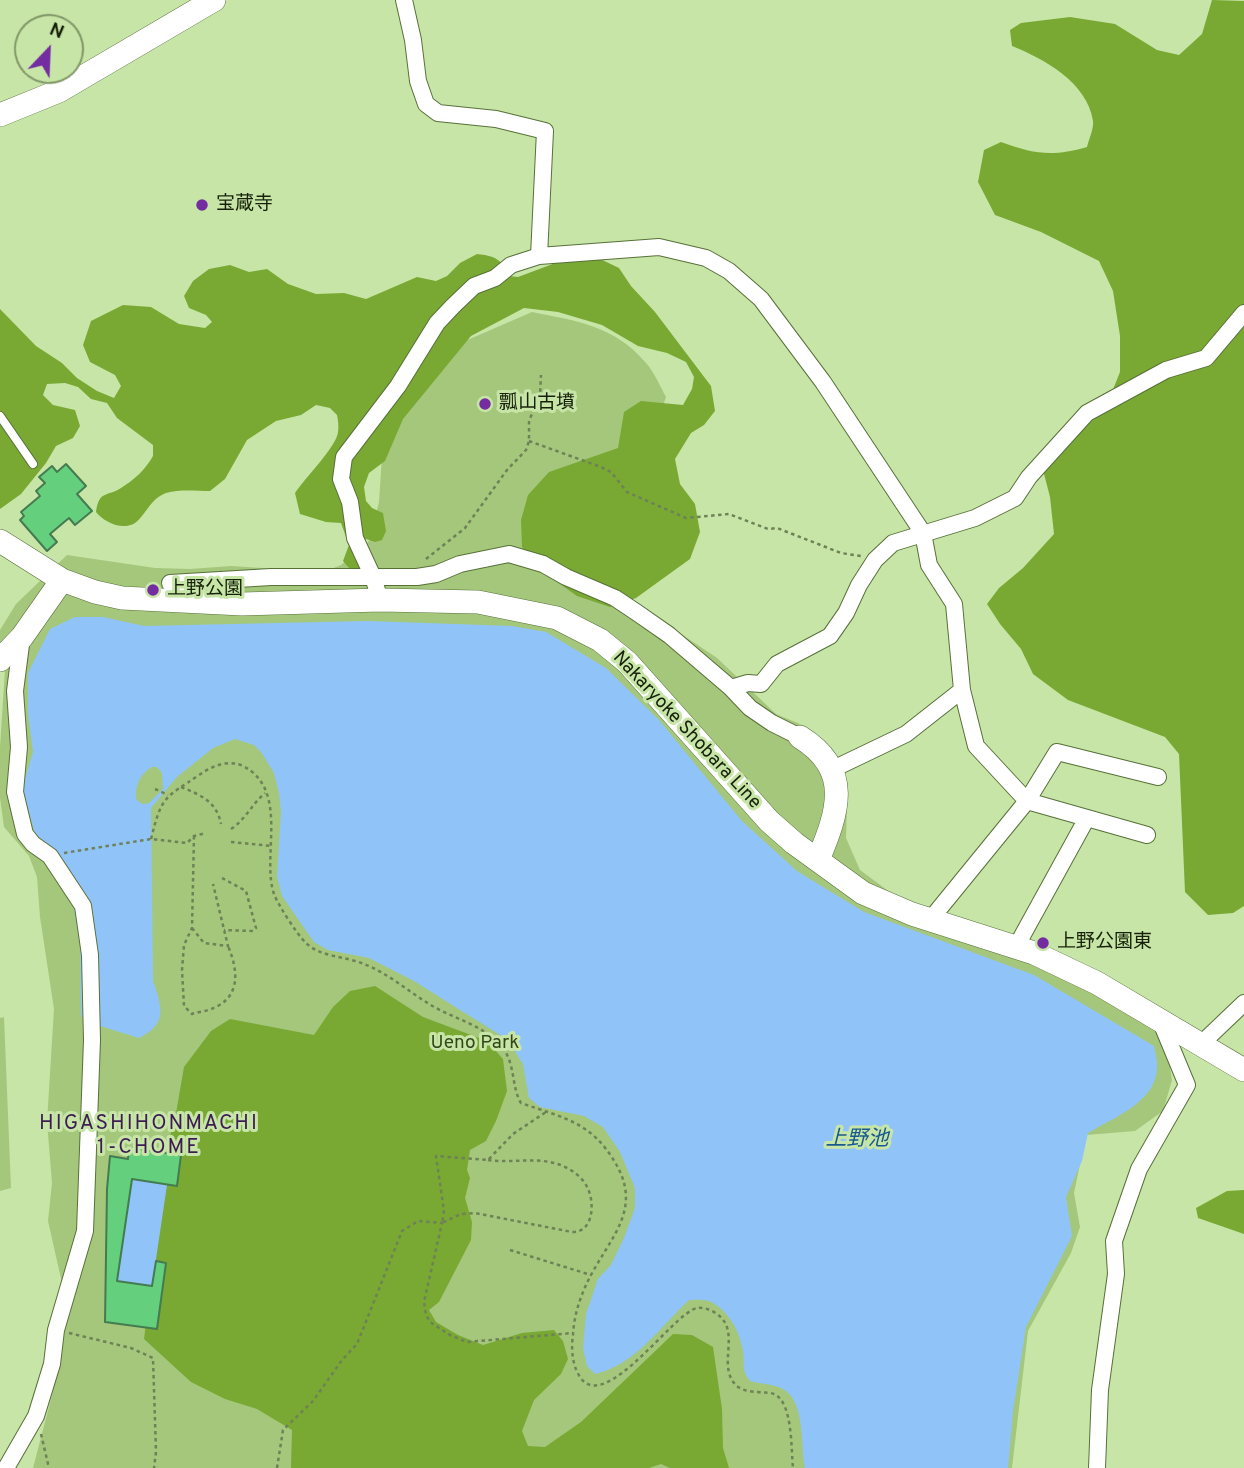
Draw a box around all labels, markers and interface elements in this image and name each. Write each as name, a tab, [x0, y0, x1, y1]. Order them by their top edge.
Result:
north arrow	[14, 14, 84, 84]
text: N	[45, 18, 67, 45]
place label: 宝蔵寺	[216, 194, 273, 216]
marker: 宝蔵寺	[194, 197, 210, 213]
place label: 瓢山古墳	[499, 393, 575, 415]
marker: 瓢山古墳	[477, 396, 493, 412]
place label: 上野公園	[167, 579, 243, 601]
marker: 上野公園	[145, 582, 161, 598]
street label: Nakaryoke Shobara Line	[607, 647, 765, 815]
place label: 上野公園東	[1057, 932, 1152, 954]
marker: 上野公園東	[1035, 935, 1051, 951]
park label: Ueno Park	[431, 1033, 519, 1055]
district label: HIGASHIHONMACHI 1-CHOME	[41, 1112, 257, 1162]
water label: 上野池	[826, 1128, 888, 1154]

